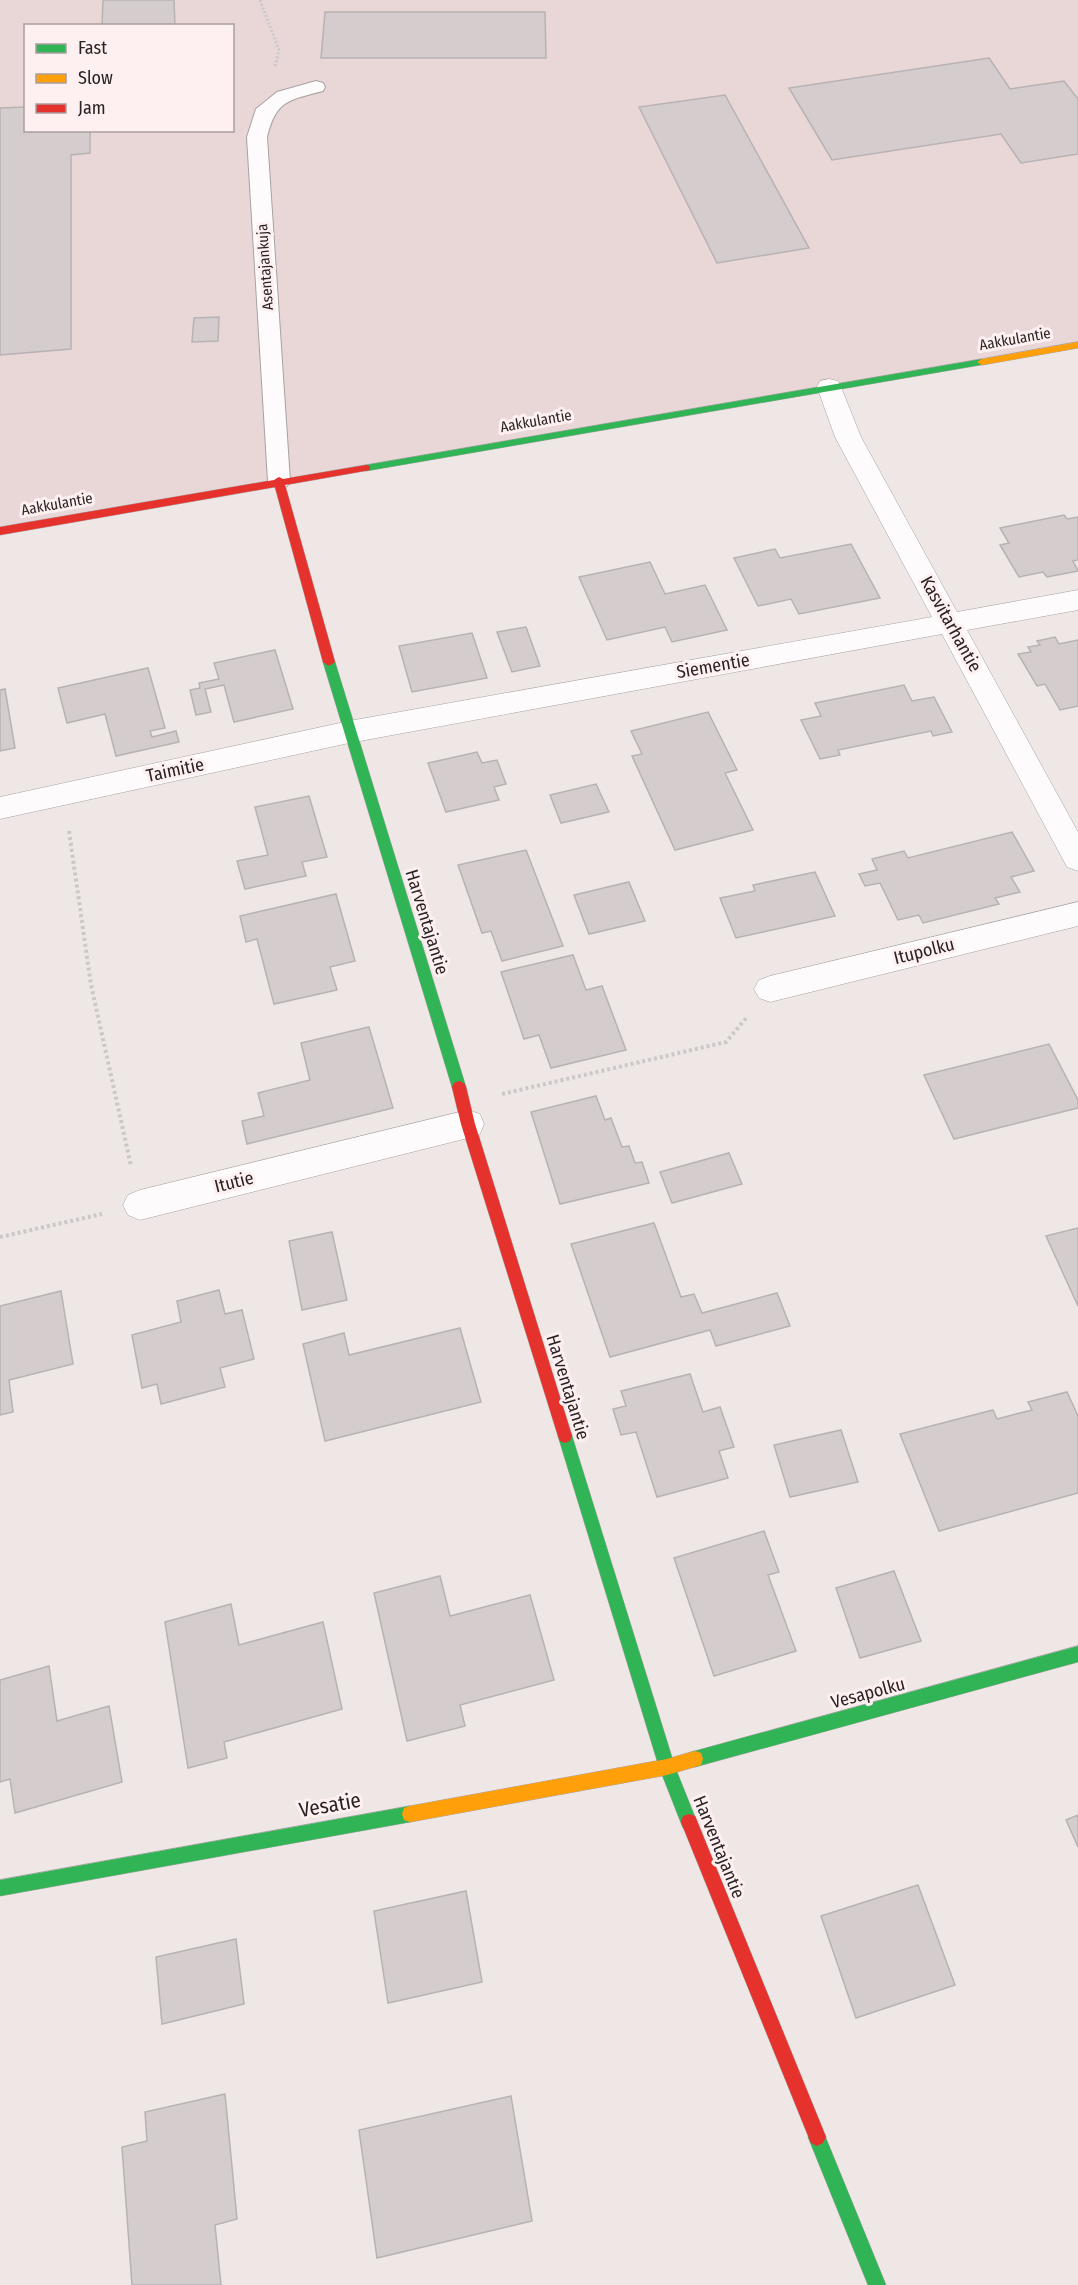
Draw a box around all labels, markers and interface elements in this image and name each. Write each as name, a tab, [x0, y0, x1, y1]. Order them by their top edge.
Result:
legend	[24, 24, 234, 132]
text: Fast	[78, 37, 107, 59]
text: Slow	[78, 67, 113, 89]
text: Jam	[78, 97, 106, 119]
street label: Asentajankuja	[253, 223, 277, 311]
street label: Aakkulantie	[978, 324, 1052, 354]
street label: Aakkulantie	[499, 406, 573, 436]
street label: Aakkulantie	[20, 489, 94, 519]
street label: Kasvitarhantie	[916, 572, 986, 676]
street label: Siementie	[675, 649, 751, 683]
street label: Taimitie	[144, 753, 206, 787]
street label: Harventajantie	[401, 867, 453, 977]
street label: Itupolku	[892, 933, 956, 969]
street label: Itutie	[212, 1167, 256, 1197]
street label: Harventajantie	[542, 1332, 594, 1442]
street label: Vesapolku	[829, 1673, 907, 1713]
street label: Vesatie	[297, 1787, 363, 1823]
street label: Harventajantie	[688, 1792, 750, 1902]

